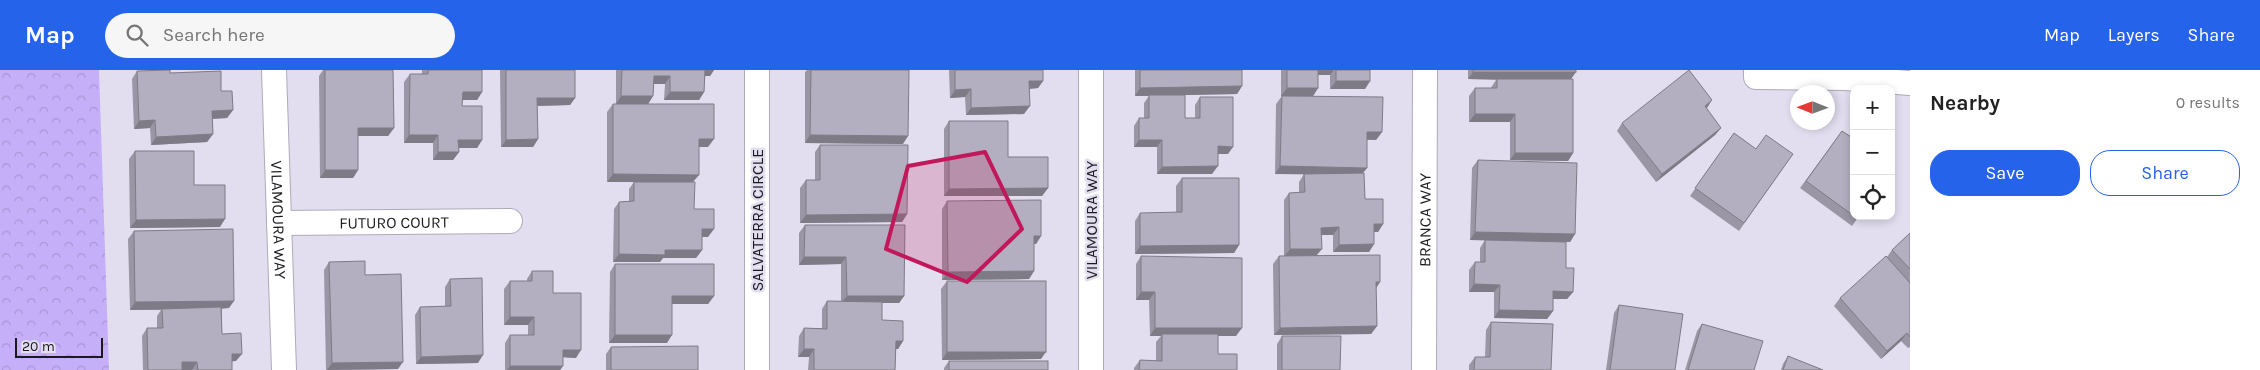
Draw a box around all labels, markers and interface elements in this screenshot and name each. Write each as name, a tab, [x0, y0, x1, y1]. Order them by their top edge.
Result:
search box	[105, 13, 455, 58]
text: Map	[25, 21, 75, 49]
icon: search	[123, 21, 151, 49]
text: Search here	[163, 24, 265, 46]
text: Map	[2044, 24, 2080, 46]
text: Layers	[2108, 24, 2160, 46]
text: Share	[2188, 24, 2235, 46]
north arrow	[1790, 85, 1835, 130]
map controls	[1850, 85, 1895, 220]
button: +	[1850, 85, 1895, 130]
text: Nearby	[1930, 91, 2000, 115]
text: 0 results	[2176, 93, 2240, 112]
button: −	[1850, 130, 1895, 175]
street label: SALVATERRA CIRCLE	[748, 149, 767, 291]
button: Save	[1930, 150, 2080, 196]
button: Share	[2090, 150, 2240, 196]
street label: VILAMOURA WAY	[268, 160, 290, 280]
street label: VILAMOURA WAY	[1082, 160, 1101, 279]
street label: BRANCA WAY	[1415, 173, 1434, 267]
button: locate	[1850, 175, 1895, 220]
street label: FUTURO COURT	[339, 212, 449, 232]
scale bar	[15, 335, 102, 358]
text: 20 m	[22, 338, 55, 355]

